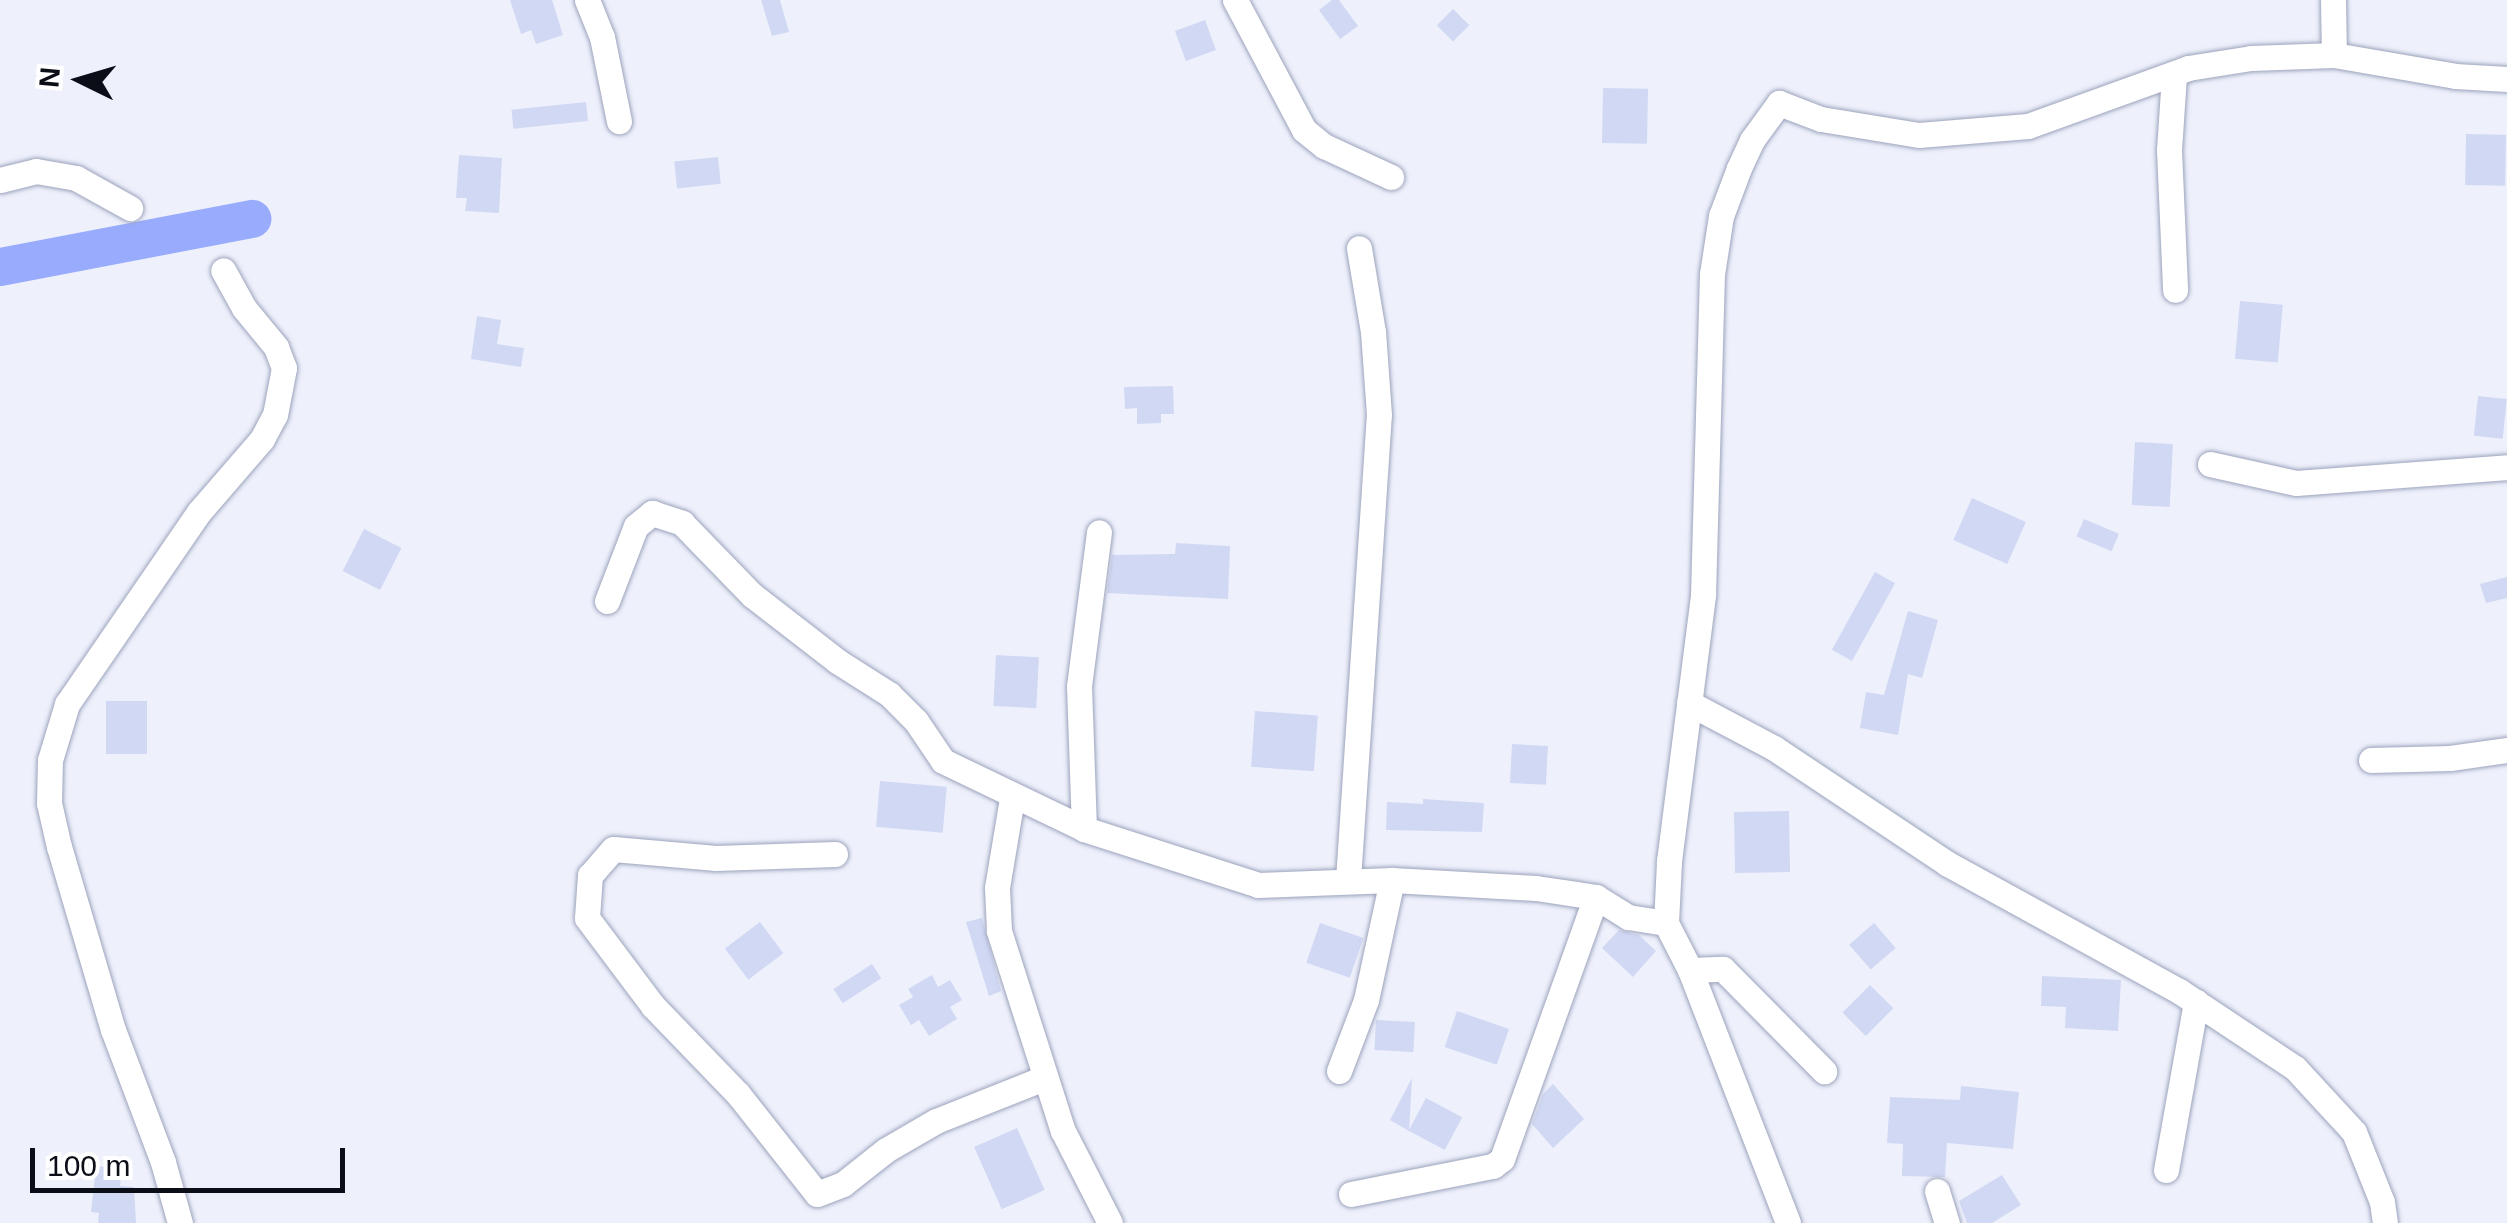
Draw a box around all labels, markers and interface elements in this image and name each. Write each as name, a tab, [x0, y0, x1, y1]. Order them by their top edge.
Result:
north arrow	[30, 30, 130, 130]
text: N	[33, 66, 66, 89]
scale bar	[35, 1128, 350, 1190]
text: 100 m	[47, 1149, 130, 1182]

